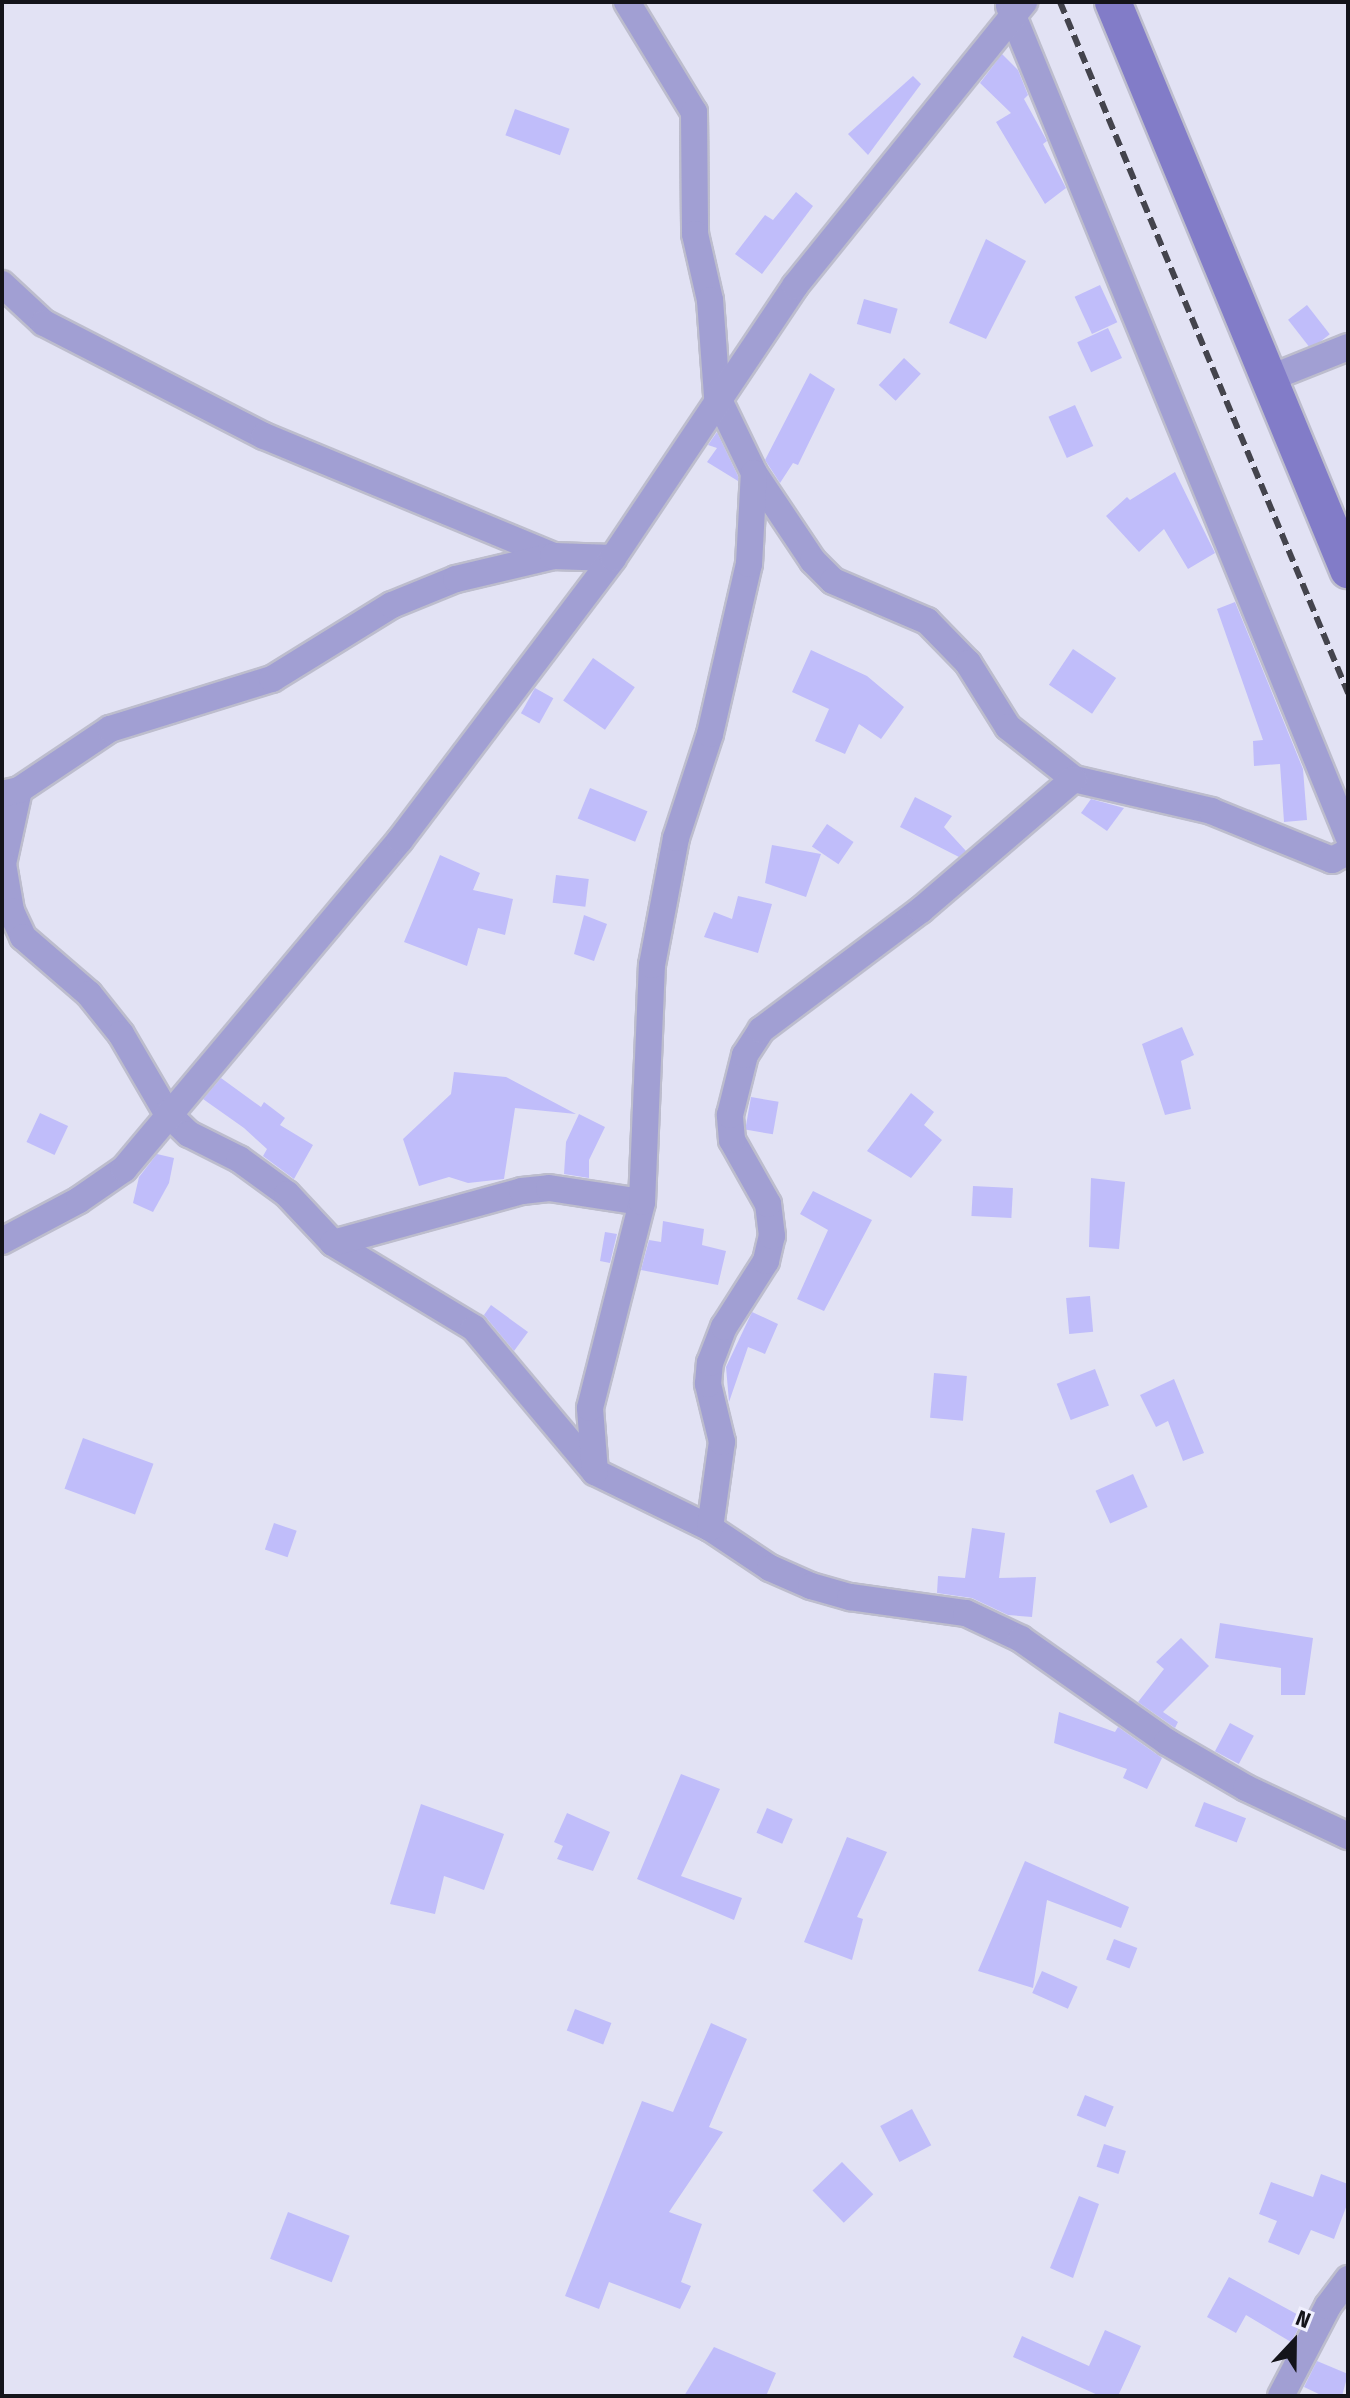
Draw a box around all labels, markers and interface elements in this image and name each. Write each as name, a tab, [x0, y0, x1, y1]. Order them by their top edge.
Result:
north arrow	[1254, 2302, 1334, 2382]
text: N	[1292, 2304, 1314, 2334]

